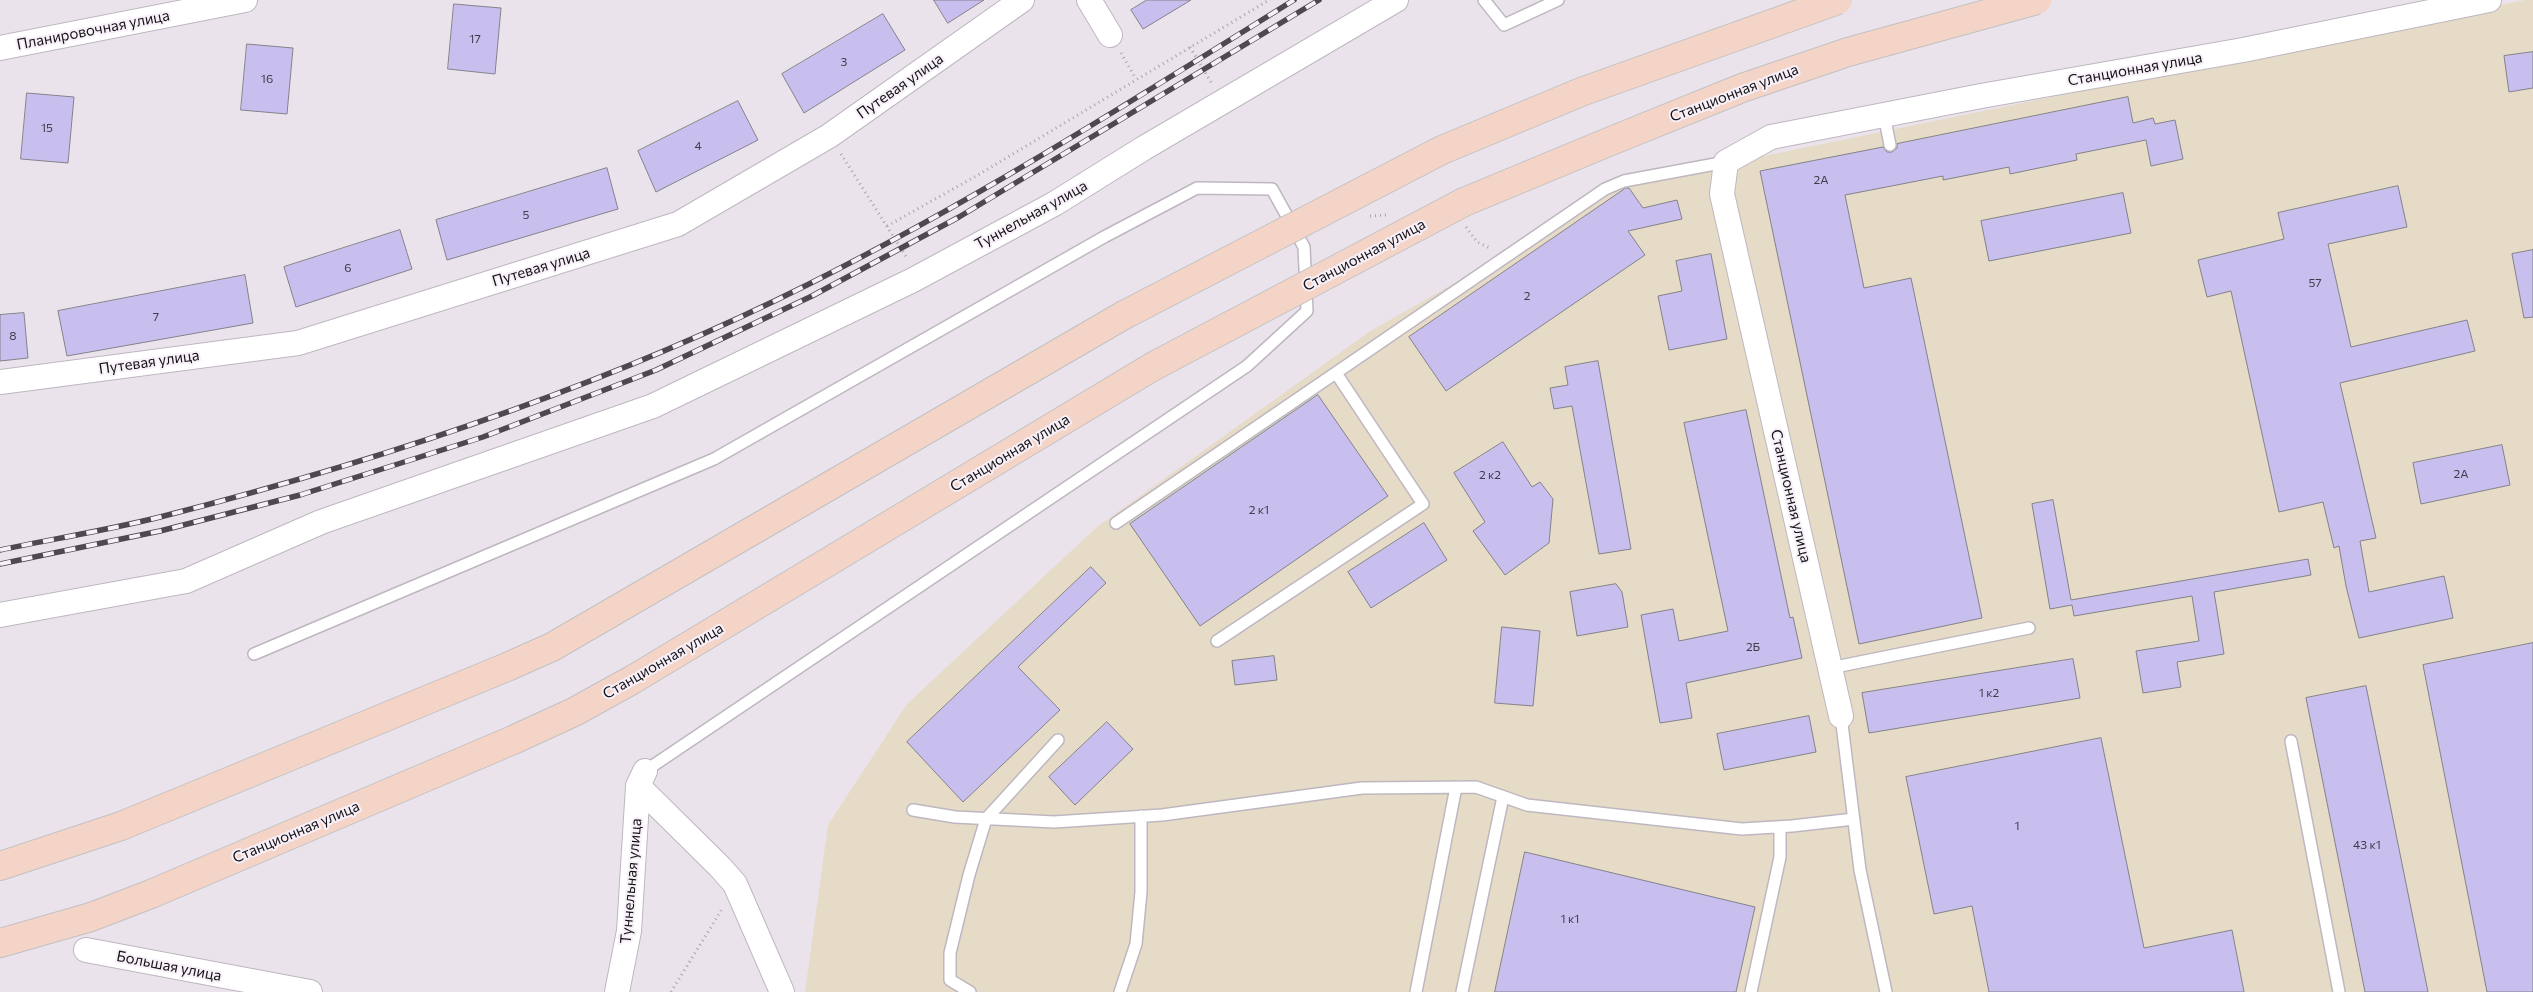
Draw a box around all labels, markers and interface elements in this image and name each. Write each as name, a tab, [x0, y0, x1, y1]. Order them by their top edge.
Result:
street label: Планировочная улица	[15, 6, 171, 54]
house number: 17	[469, 32, 481, 46]
street label: Станционная улица	[2066, 48, 2204, 90]
street label: Путевая улица	[853, 50, 947, 122]
house number: 3	[841, 55, 847, 69]
street label: Станционная улица	[1667, 60, 1801, 126]
house number: 16	[261, 72, 273, 86]
house number: 15	[41, 121, 53, 135]
house number: 4	[694, 139, 702, 153]
house number: 2А	[1814, 173, 1828, 187]
street label: Туннельная улица	[972, 177, 1090, 253]
house number: 5	[523, 208, 529, 222]
street label: Станционная улица	[1300, 215, 1428, 295]
street label: Путевая улица	[490, 244, 592, 290]
house number: 6	[344, 261, 352, 275]
house number: 57	[2308, 276, 2322, 290]
house number: 2	[1524, 289, 1530, 303]
house number: 7	[153, 310, 159, 324]
house number: 8	[9, 329, 17, 343]
street label: Путевая улица	[98, 346, 200, 378]
street label: Станционная улица	[947, 410, 1073, 496]
street label: Станционная улица	[1767, 428, 1815, 564]
house number: 2А	[2454, 467, 2468, 481]
house number: 2 к2	[1479, 468, 1501, 482]
house number: 2 к1	[1249, 503, 1269, 517]
street label: Станционная улица	[599, 619, 727, 703]
house number: 2Б	[1746, 640, 1760, 654]
house number: 1 к2	[1979, 686, 1999, 700]
street label: Станционная улица	[230, 797, 362, 867]
street label: Туннельная улица	[617, 818, 645, 944]
house number: 1	[2014, 819, 2020, 833]
house number: 43 к1	[2353, 838, 2381, 852]
house number: 1 к1	[1561, 912, 1579, 926]
street label: Большая улица	[115, 947, 223, 985]

